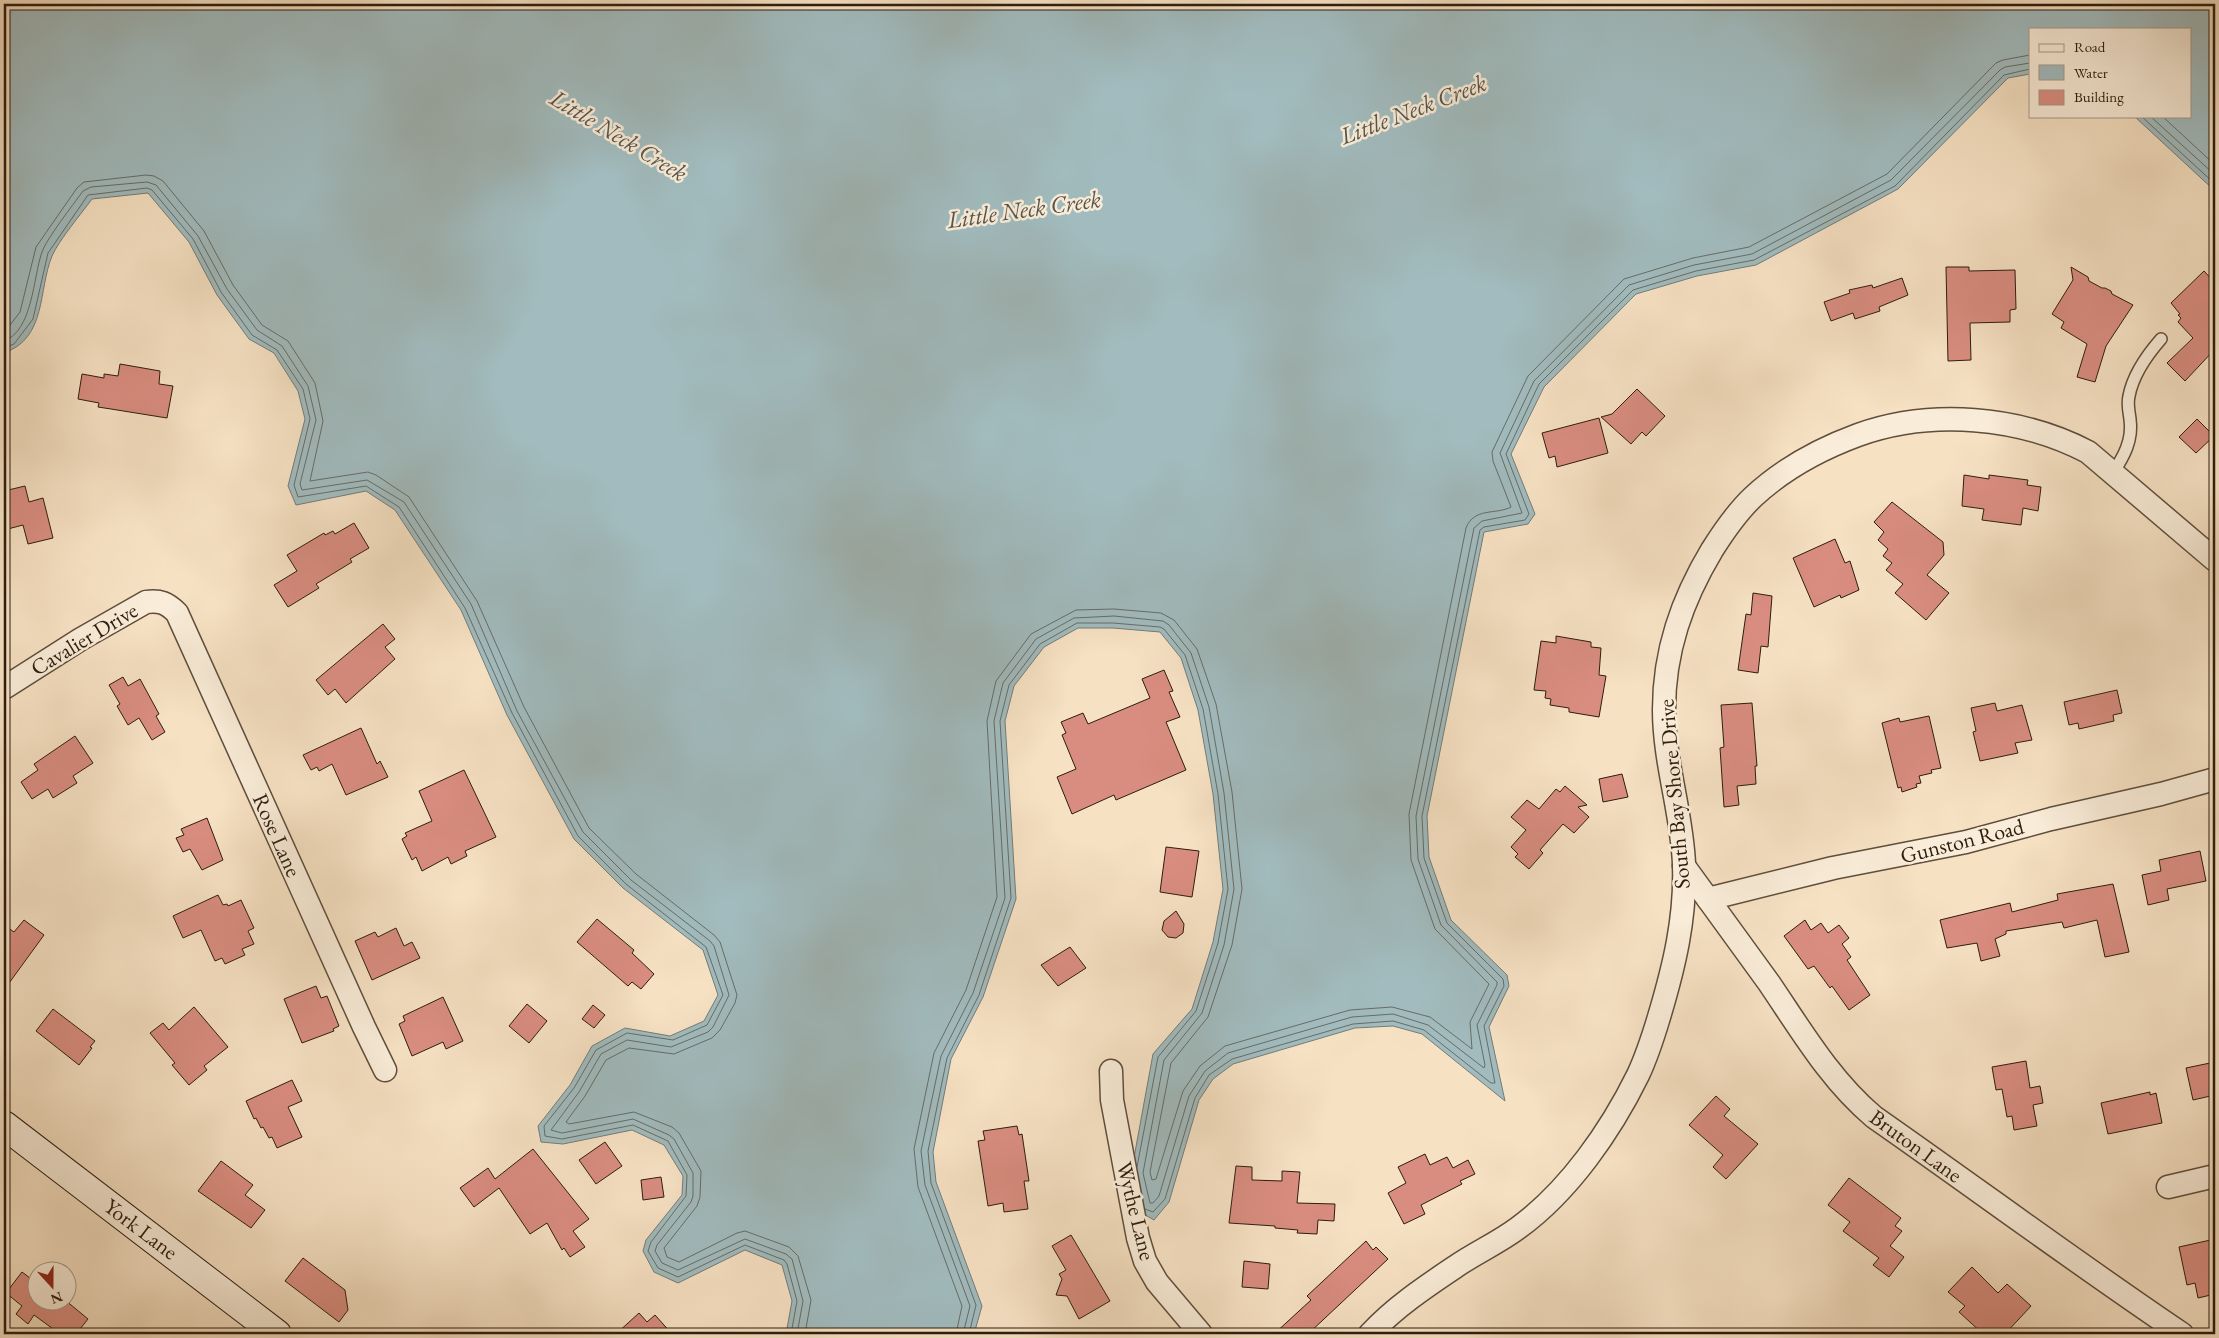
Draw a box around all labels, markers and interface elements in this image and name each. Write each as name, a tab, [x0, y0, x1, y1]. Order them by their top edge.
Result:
legend	[2029, 28, 2192, 118]
text: Road	[2074, 37, 2106, 56]
text: Water	[2074, 63, 2108, 82]
water label: Little Neck Creek	[1334, 67, 1491, 152]
water label: Little Neck Creek	[544, 81, 693, 188]
text: Building	[2074, 87, 2124, 106]
water label: Little Neck Creek	[944, 183, 1103, 235]
street label: Cavalier Drive	[25, 595, 143, 682]
street label: South Bay Shore Drive	[1651, 697, 1697, 890]
street label: Rose Lane	[246, 789, 308, 882]
street label: Gunston Road	[1897, 811, 2028, 870]
street label: Bruton Lane	[1864, 1103, 1968, 1190]
street label: Wythe Lane	[1110, 1159, 1162, 1264]
street label: York Lane	[98, 1192, 184, 1266]
north arrow	[28, 1260, 78, 1310]
text: N	[48, 1288, 65, 1309]

